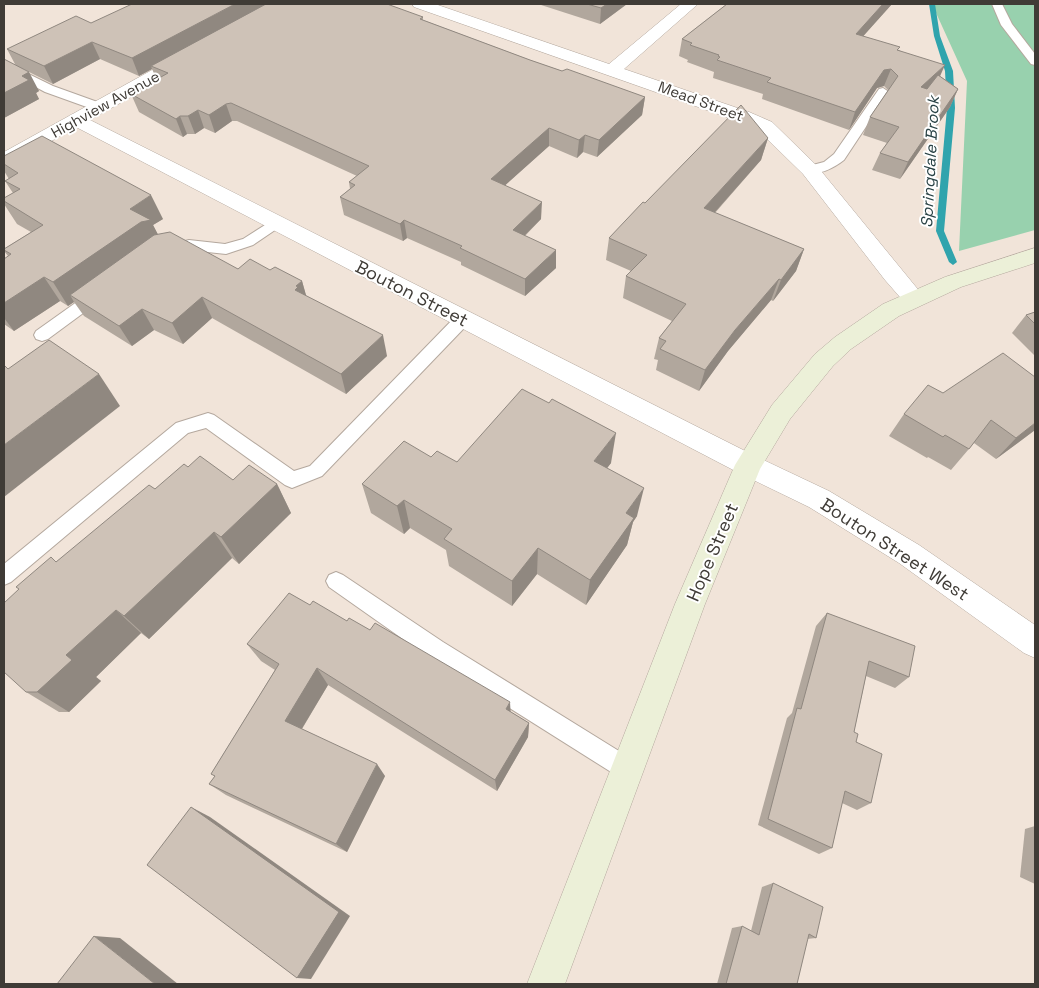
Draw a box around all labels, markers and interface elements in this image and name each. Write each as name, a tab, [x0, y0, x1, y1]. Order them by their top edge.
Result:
street label: Highview Avenue	[47, 66, 163, 142]
street label: Mead Street	[656, 77, 746, 125]
water label: Springdale Brook	[916, 93, 944, 228]
street label: Bouton Street	[352, 255, 472, 331]
street label: Bouton Street West	[817, 493, 973, 605]
street label: Hope Street	[681, 499, 743, 605]

